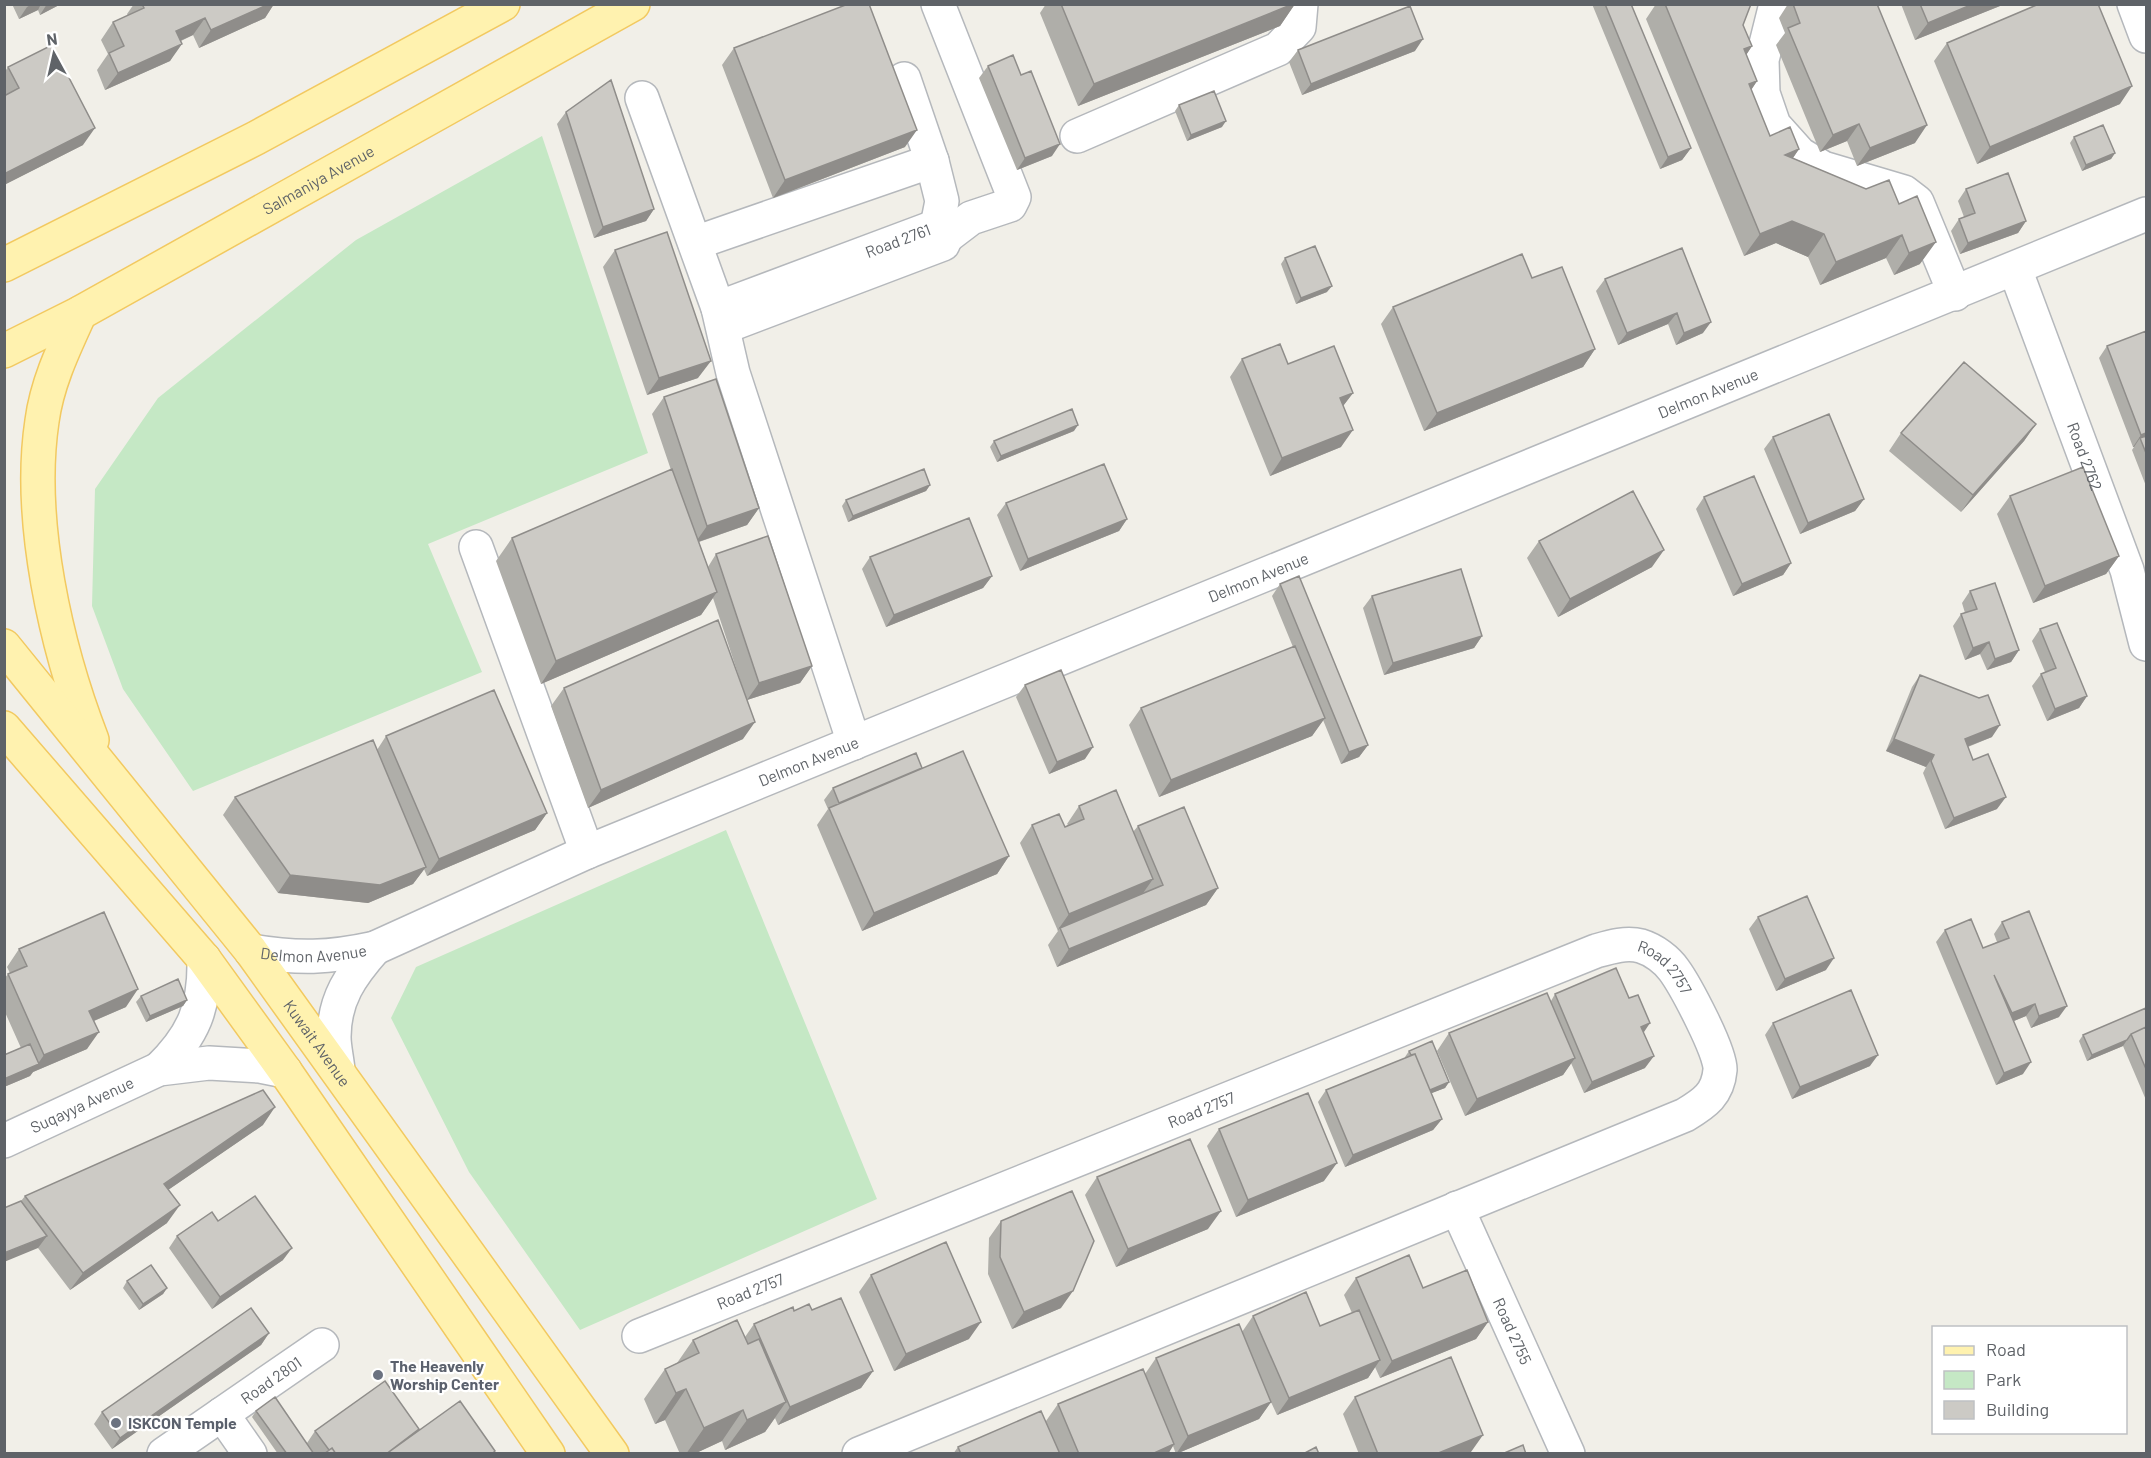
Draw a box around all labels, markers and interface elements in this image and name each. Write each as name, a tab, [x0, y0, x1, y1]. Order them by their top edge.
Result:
north arrow	[24, 24, 84, 84]
text: N	[45, 29, 58, 49]
street label: Salmaniya Avenue	[259, 141, 377, 218]
street label: Road 2761	[862, 219, 933, 261]
street label: Delmon Avenue	[1655, 364, 1761, 422]
street label: Road 2762	[2064, 419, 2107, 493]
street label: Delmon Avenue	[1205, 548, 1311, 606]
street label: Delmon Avenue	[755, 732, 861, 790]
street label: Road 2757	[1635, 936, 1697, 997]
street label: Delmon Avenue	[259, 940, 368, 965]
street label: Kuwait Avenue	[280, 996, 355, 1090]
street label: Suqayya Avenue	[27, 1072, 136, 1136]
street label: Road 2757	[1165, 1087, 1238, 1131]
street label: Road 2757	[714, 1269, 787, 1313]
street label: Road 2755	[1490, 1294, 1536, 1367]
legend	[1932, 1326, 2127, 1434]
text: Road	[1986, 1338, 2026, 1360]
street label: Road 2801	[237, 1352, 305, 1407]
place label: The Heavenly Worship Center	[390, 1356, 499, 1393]
marker: The Heavenly Worship Center	[371, 1368, 385, 1382]
text: Park	[1986, 1368, 2021, 1390]
text: Building	[1986, 1398, 2049, 1420]
place label: ISKCON Temple	[128, 1413, 237, 1432]
marker: ISKCON Temple	[109, 1416, 123, 1430]

